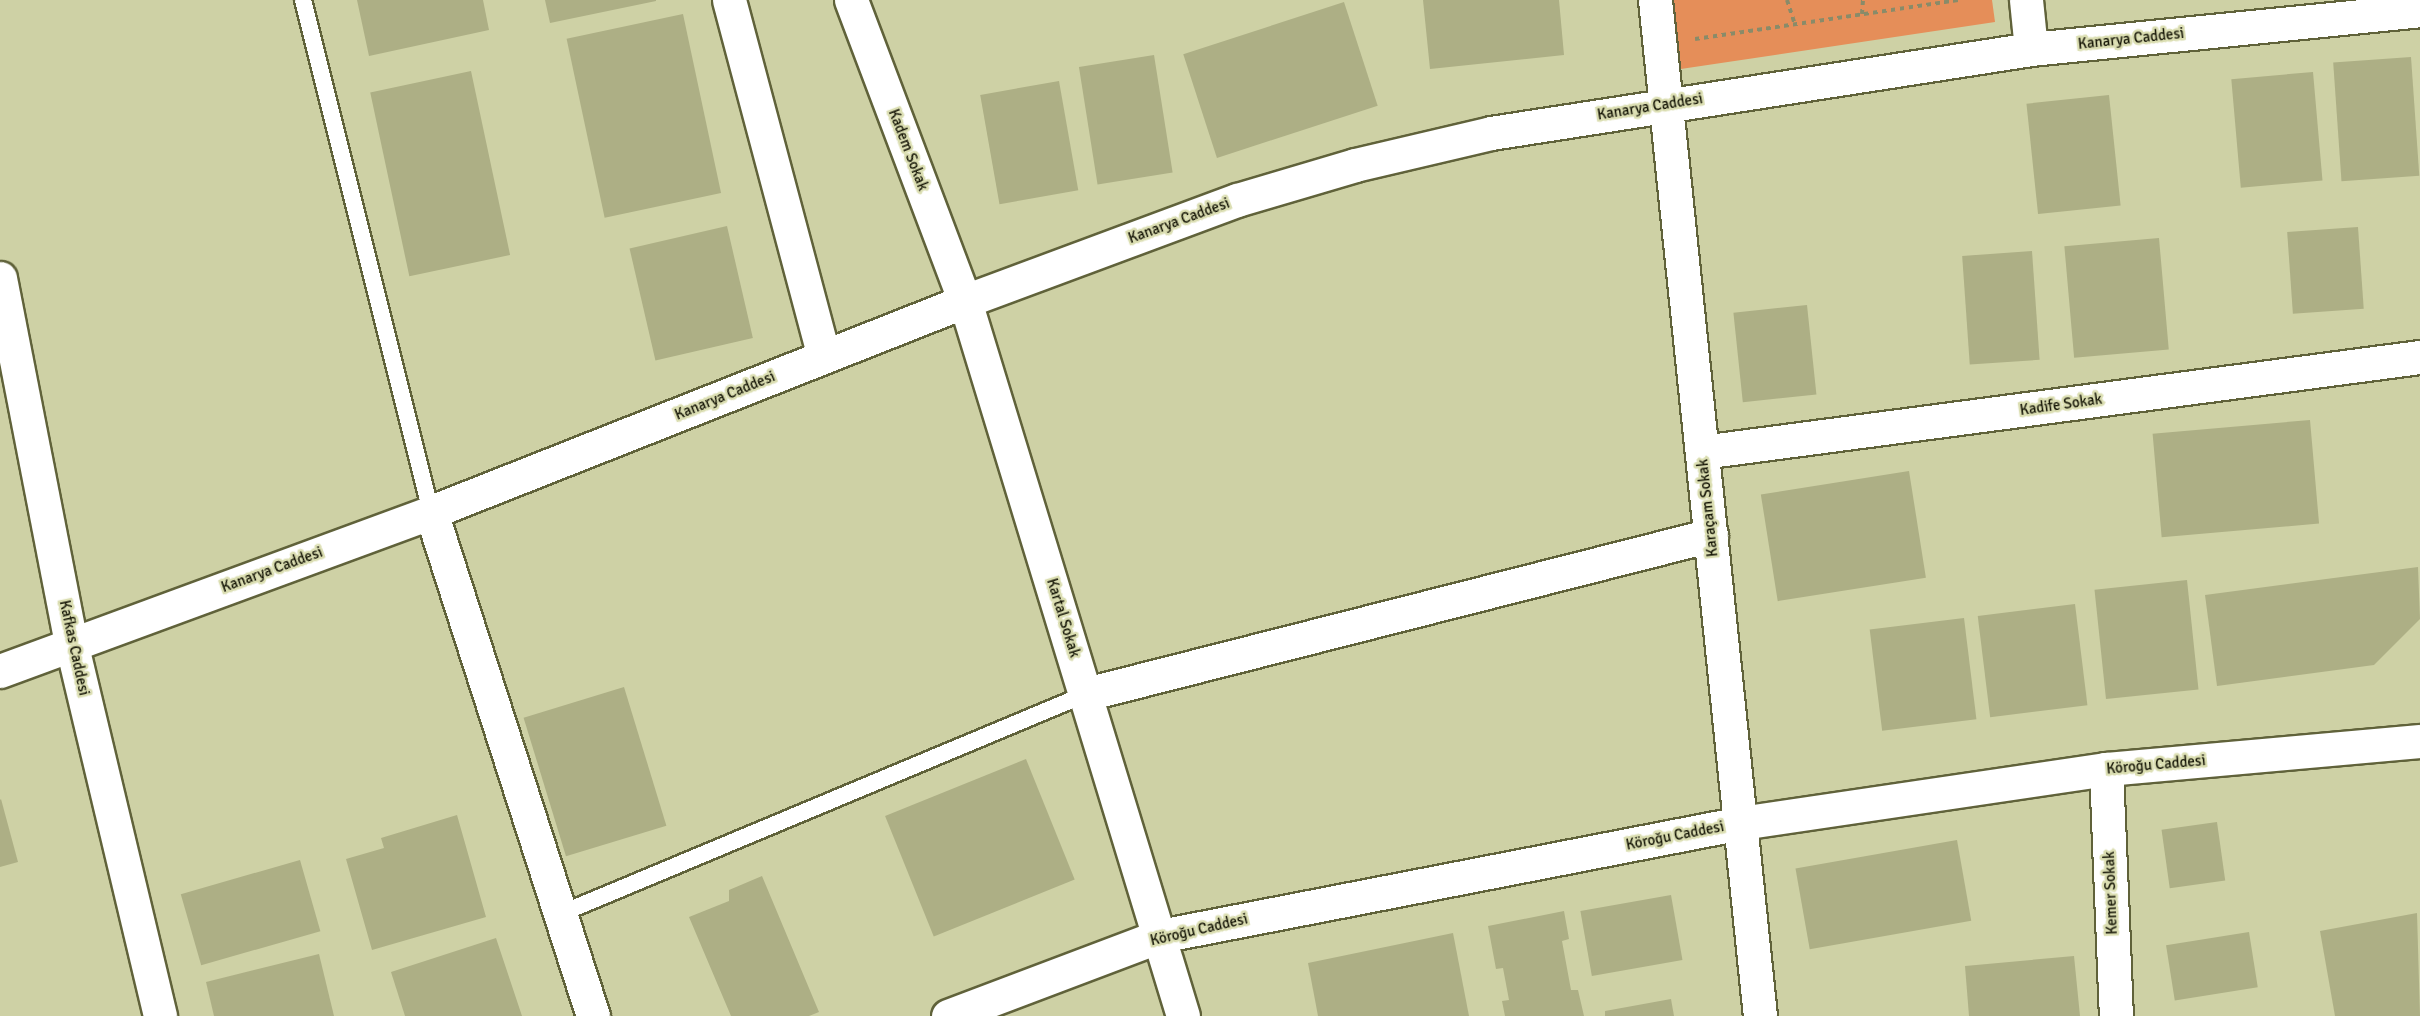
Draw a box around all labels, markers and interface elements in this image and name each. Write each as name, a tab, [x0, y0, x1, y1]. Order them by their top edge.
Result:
street label: Kanarya Caddesi	[2077, 24, 2185, 54]
street label: Kanarya Caddesi	[1596, 90, 1704, 124]
street label: Kadem Sokak	[884, 107, 932, 193]
street label: Kanarya Caddesi	[1126, 194, 1232, 248]
street label: Kanarya Caddesi	[672, 368, 778, 424]
street label: Kadife Sokak	[2019, 390, 2103, 420]
street label: Karaçam Sokak	[1694, 458, 1722, 558]
street label: Kanarya Caddesi	[219, 543, 325, 597]
street label: Kartal Sokak	[1042, 576, 1084, 660]
street label: Kafkas Caddesi	[55, 599, 93, 697]
street label: Köroğu Caddesi	[2106, 752, 2206, 778]
street label: Köroğu Caddesi	[1624, 818, 1726, 854]
street label: Kemer Sokak	[2101, 851, 2121, 935]
street label: Köroğu Caddesi	[1148, 910, 1250, 950]

